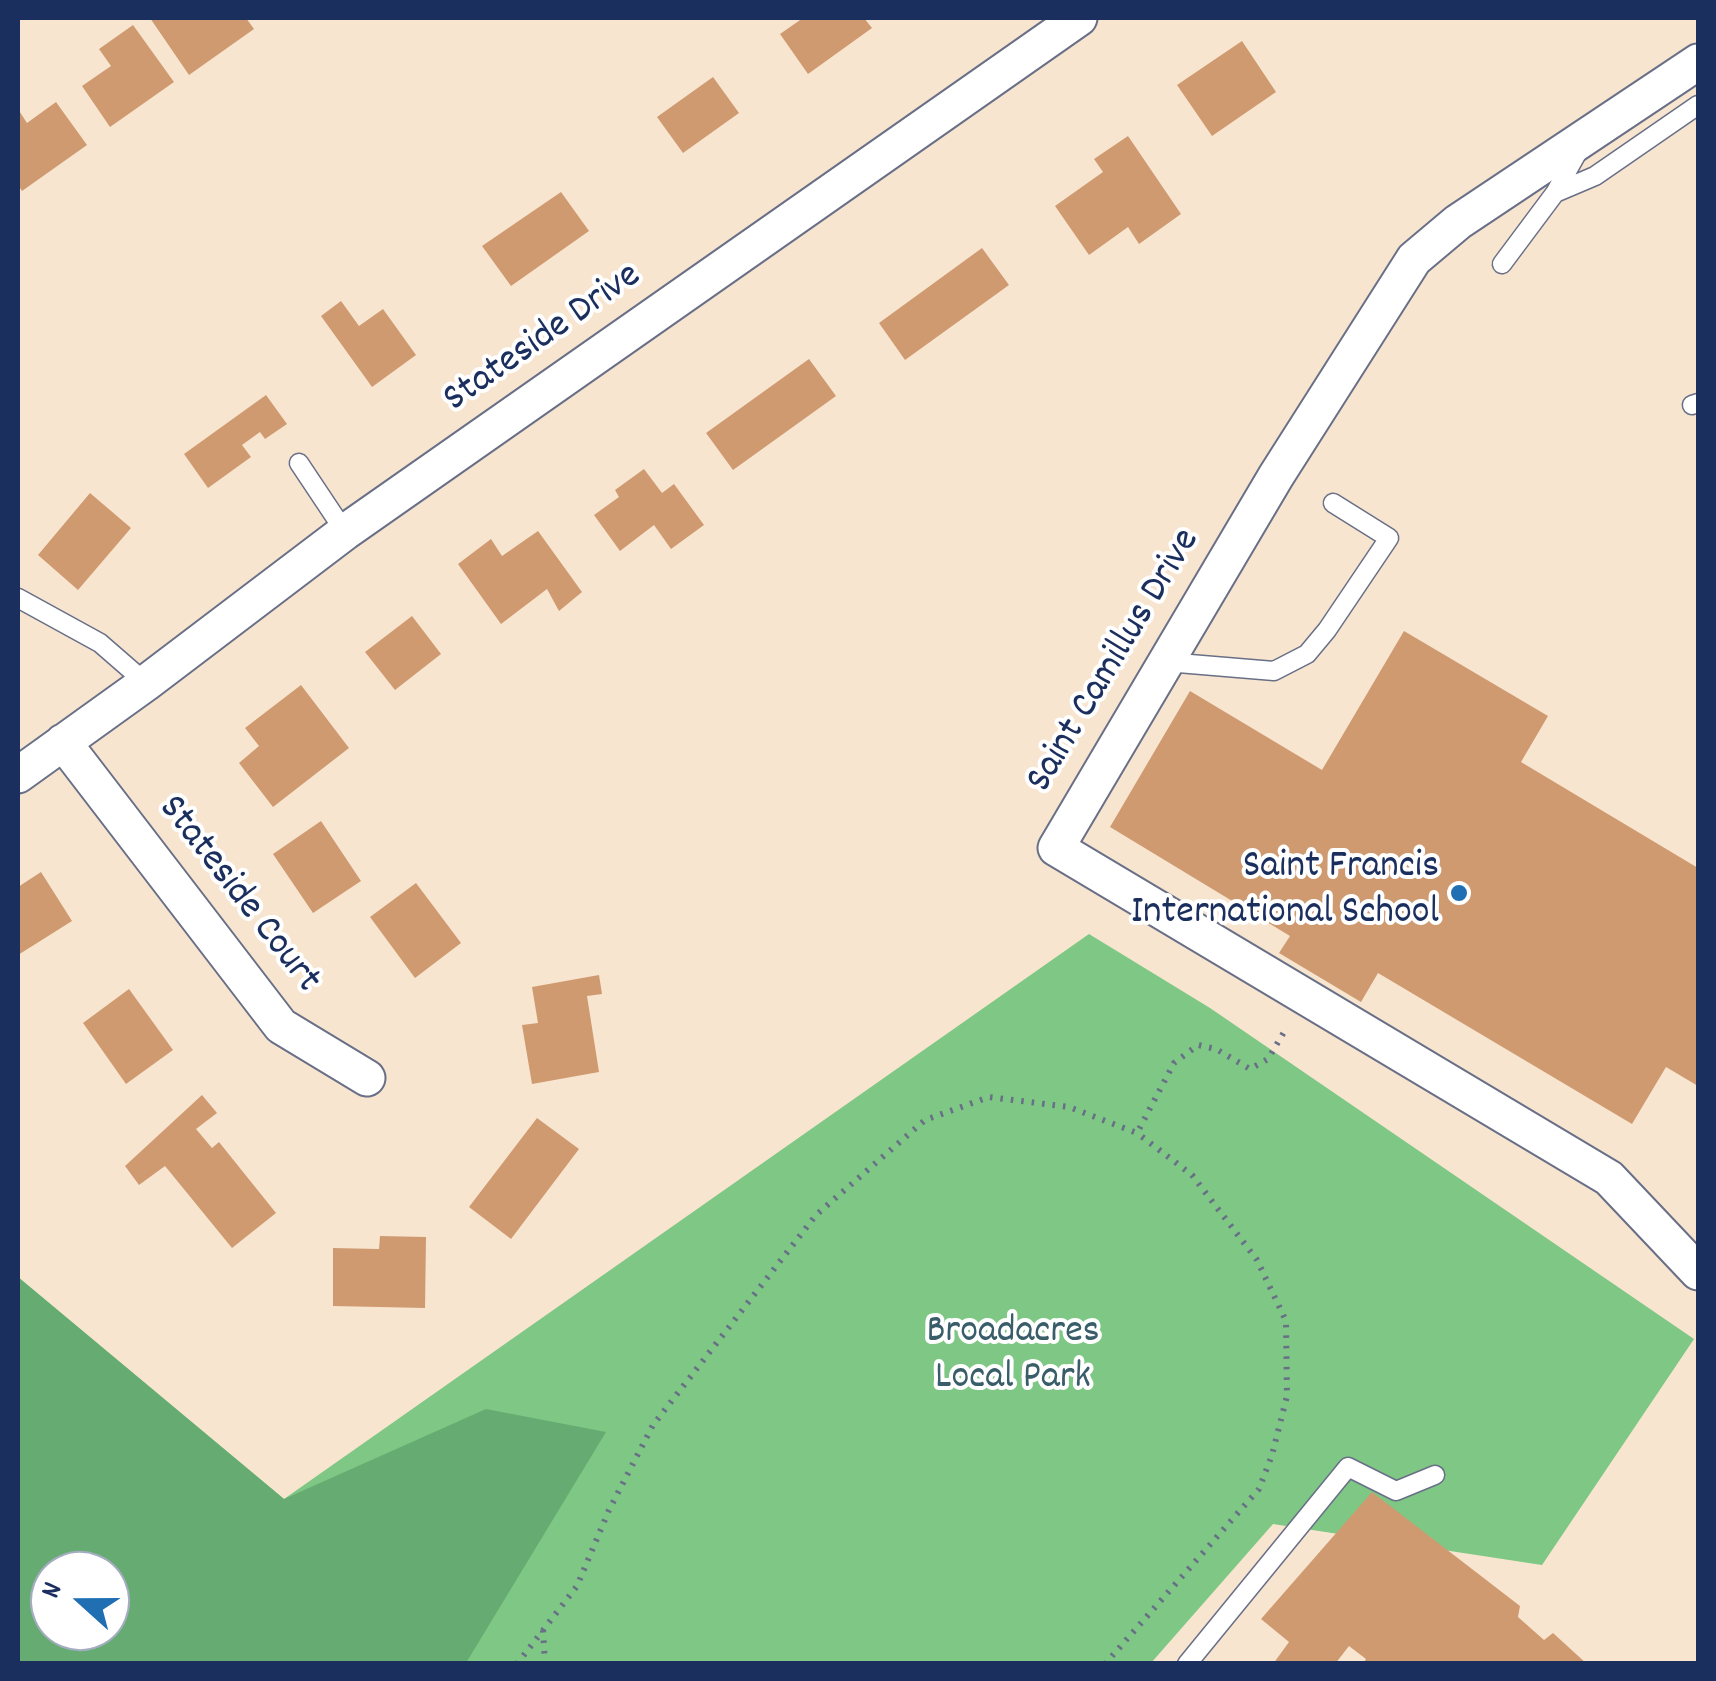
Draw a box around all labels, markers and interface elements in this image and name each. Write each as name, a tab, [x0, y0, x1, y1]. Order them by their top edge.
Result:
street label: Stateside Drive	[436, 254, 652, 426]
street label: Saint Camillus Drive	[1018, 522, 1214, 802]
street label: Stateside Court	[145, 788, 329, 1004]
place label: Saint Francis International School	[1131, 846, 1439, 940]
marker: Saint Francis International School	[1448, 882, 1470, 904]
park label: Broadacres Local Park	[926, 1311, 1100, 1405]
north arrow	[30, 1551, 130, 1651]
text: N	[33, 1577, 75, 1605]

